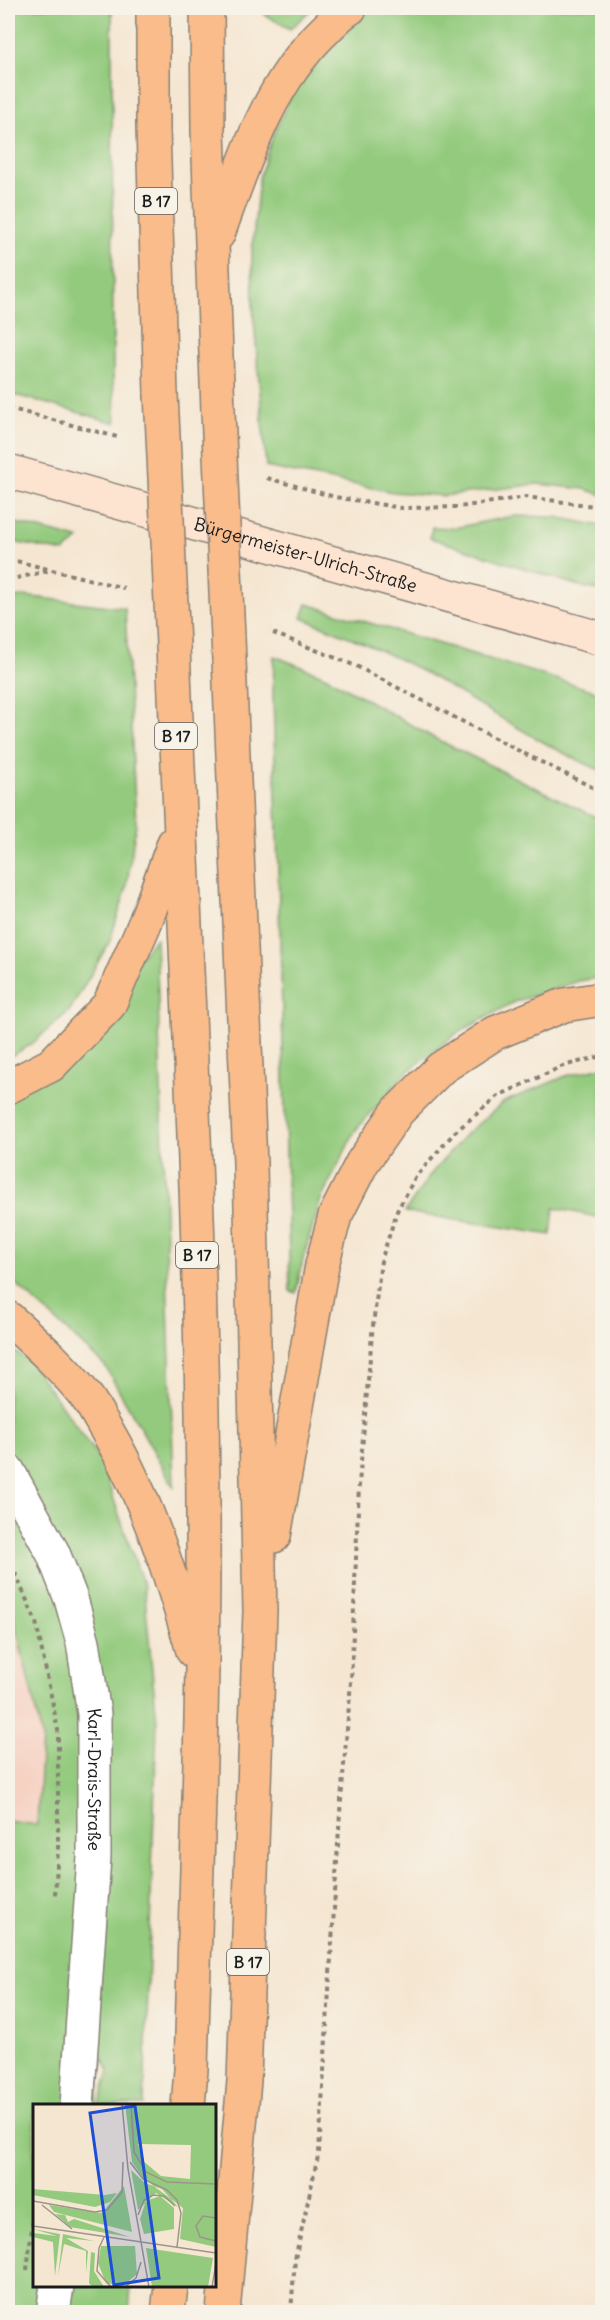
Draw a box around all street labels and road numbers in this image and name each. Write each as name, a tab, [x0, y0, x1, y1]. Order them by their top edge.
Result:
road number: B 17	[135, 188, 177, 214]
street label: Bürgermeister-Ulrich-Straße	[191, 512, 420, 597]
road number: B 17	[155, 723, 197, 749]
road number: B 17	[176, 1242, 218, 1268]
street label: Karl-Drais-Straße	[82, 1707, 107, 1851]
road number: B 17	[227, 1949, 269, 1975]

